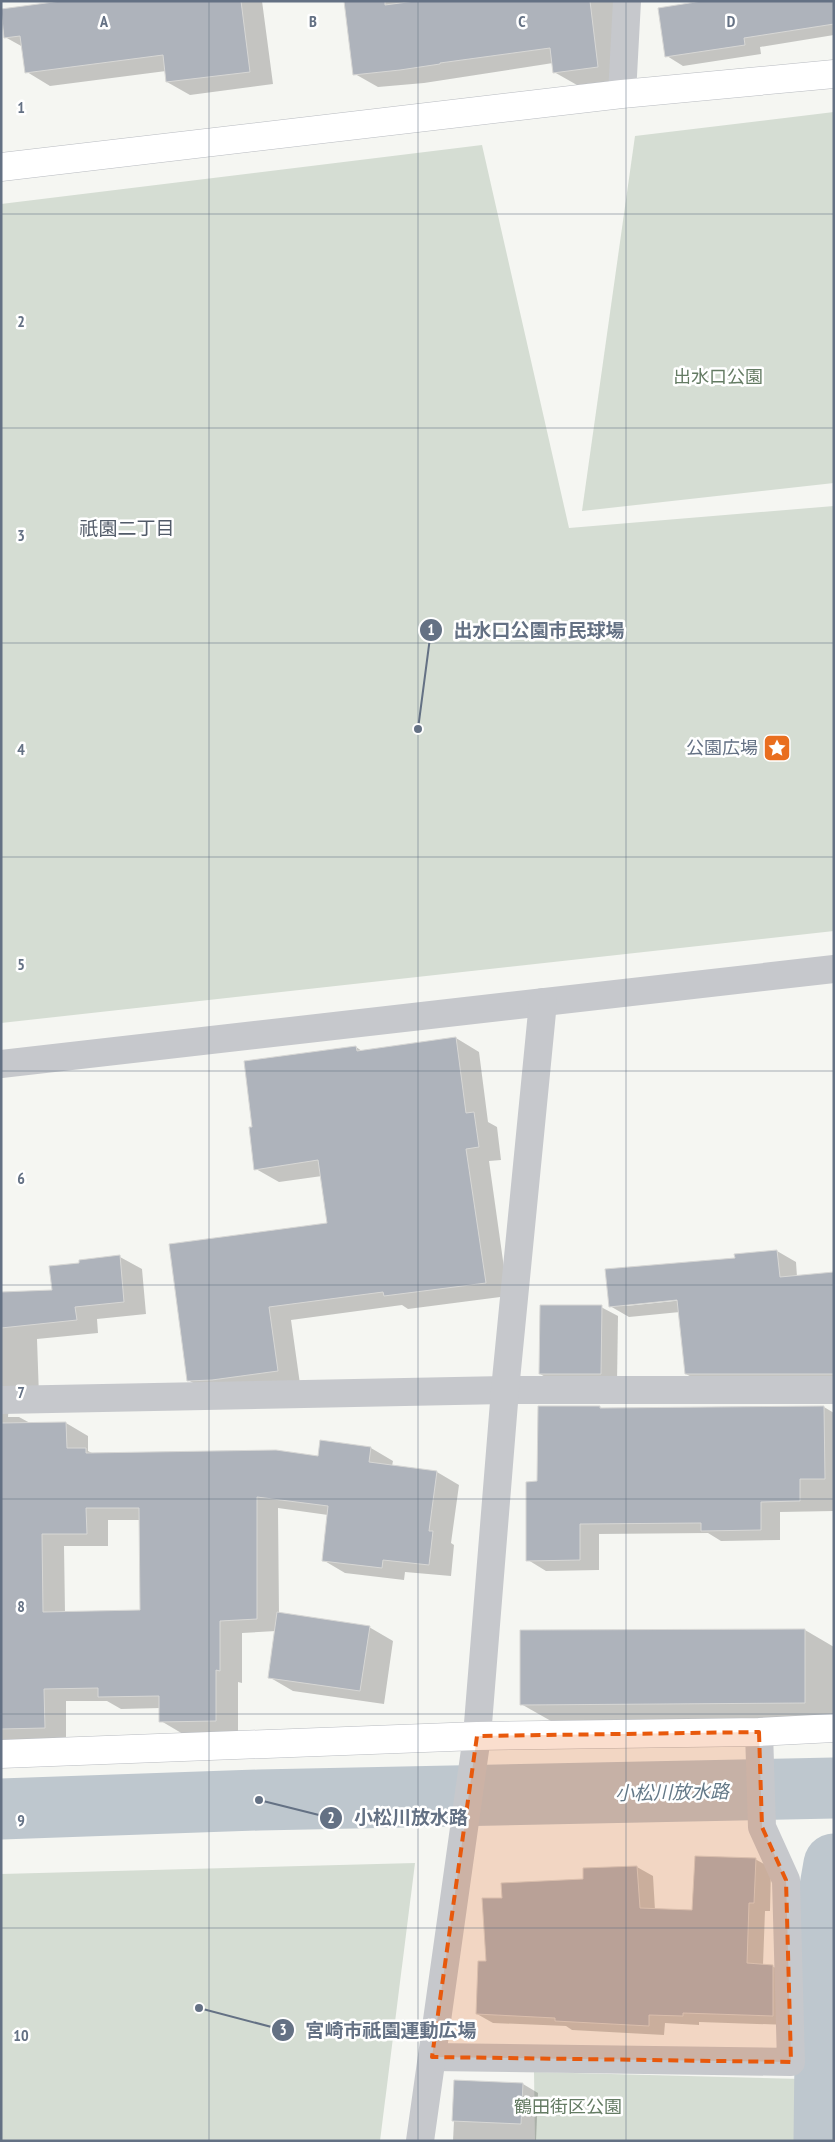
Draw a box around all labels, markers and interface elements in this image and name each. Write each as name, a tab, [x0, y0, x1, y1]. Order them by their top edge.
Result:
text: A	[99, 11, 109, 31]
text: B	[309, 11, 317, 31]
text: C	[518, 11, 526, 31]
text: D	[727, 11, 736, 31]
text: 1	[17, 97, 25, 117]
text: 2	[17, 311, 25, 331]
park label: 出水口公園	[673, 365, 763, 388]
district label: 祇園二丁目	[79, 516, 175, 540]
text: 3	[17, 525, 25, 545]
callout: 出水口公園市民球場	[418, 613, 634, 647]
text: 出水口公園市民球場	[453, 618, 625, 642]
text: 1	[427, 620, 435, 639]
place icon: 公園広場	[762, 733, 792, 763]
place label: 公園広場	[686, 736, 758, 759]
text: 4	[17, 739, 25, 759]
text: 5	[17, 954, 25, 974]
text: 6	[17, 1168, 25, 1188]
text: 7	[17, 1382, 25, 1402]
text: 8	[17, 1596, 25, 1616]
water label: 小松川放水路	[615, 1779, 731, 1805]
callout: 小松川放水路	[319, 1801, 478, 1835]
text: 小松川放水路	[354, 1805, 468, 1829]
text: 2	[327, 1808, 335, 1827]
text: 9	[17, 1810, 25, 1830]
callout: 宮崎市祇園運動広場	[271, 2013, 487, 2047]
text: 宮崎市祇園運動広場	[305, 2018, 477, 2042]
text: 3	[279, 2020, 287, 2039]
text: 10	[13, 2025, 29, 2045]
park label: 鶴田街区公園	[514, 2095, 622, 2118]

